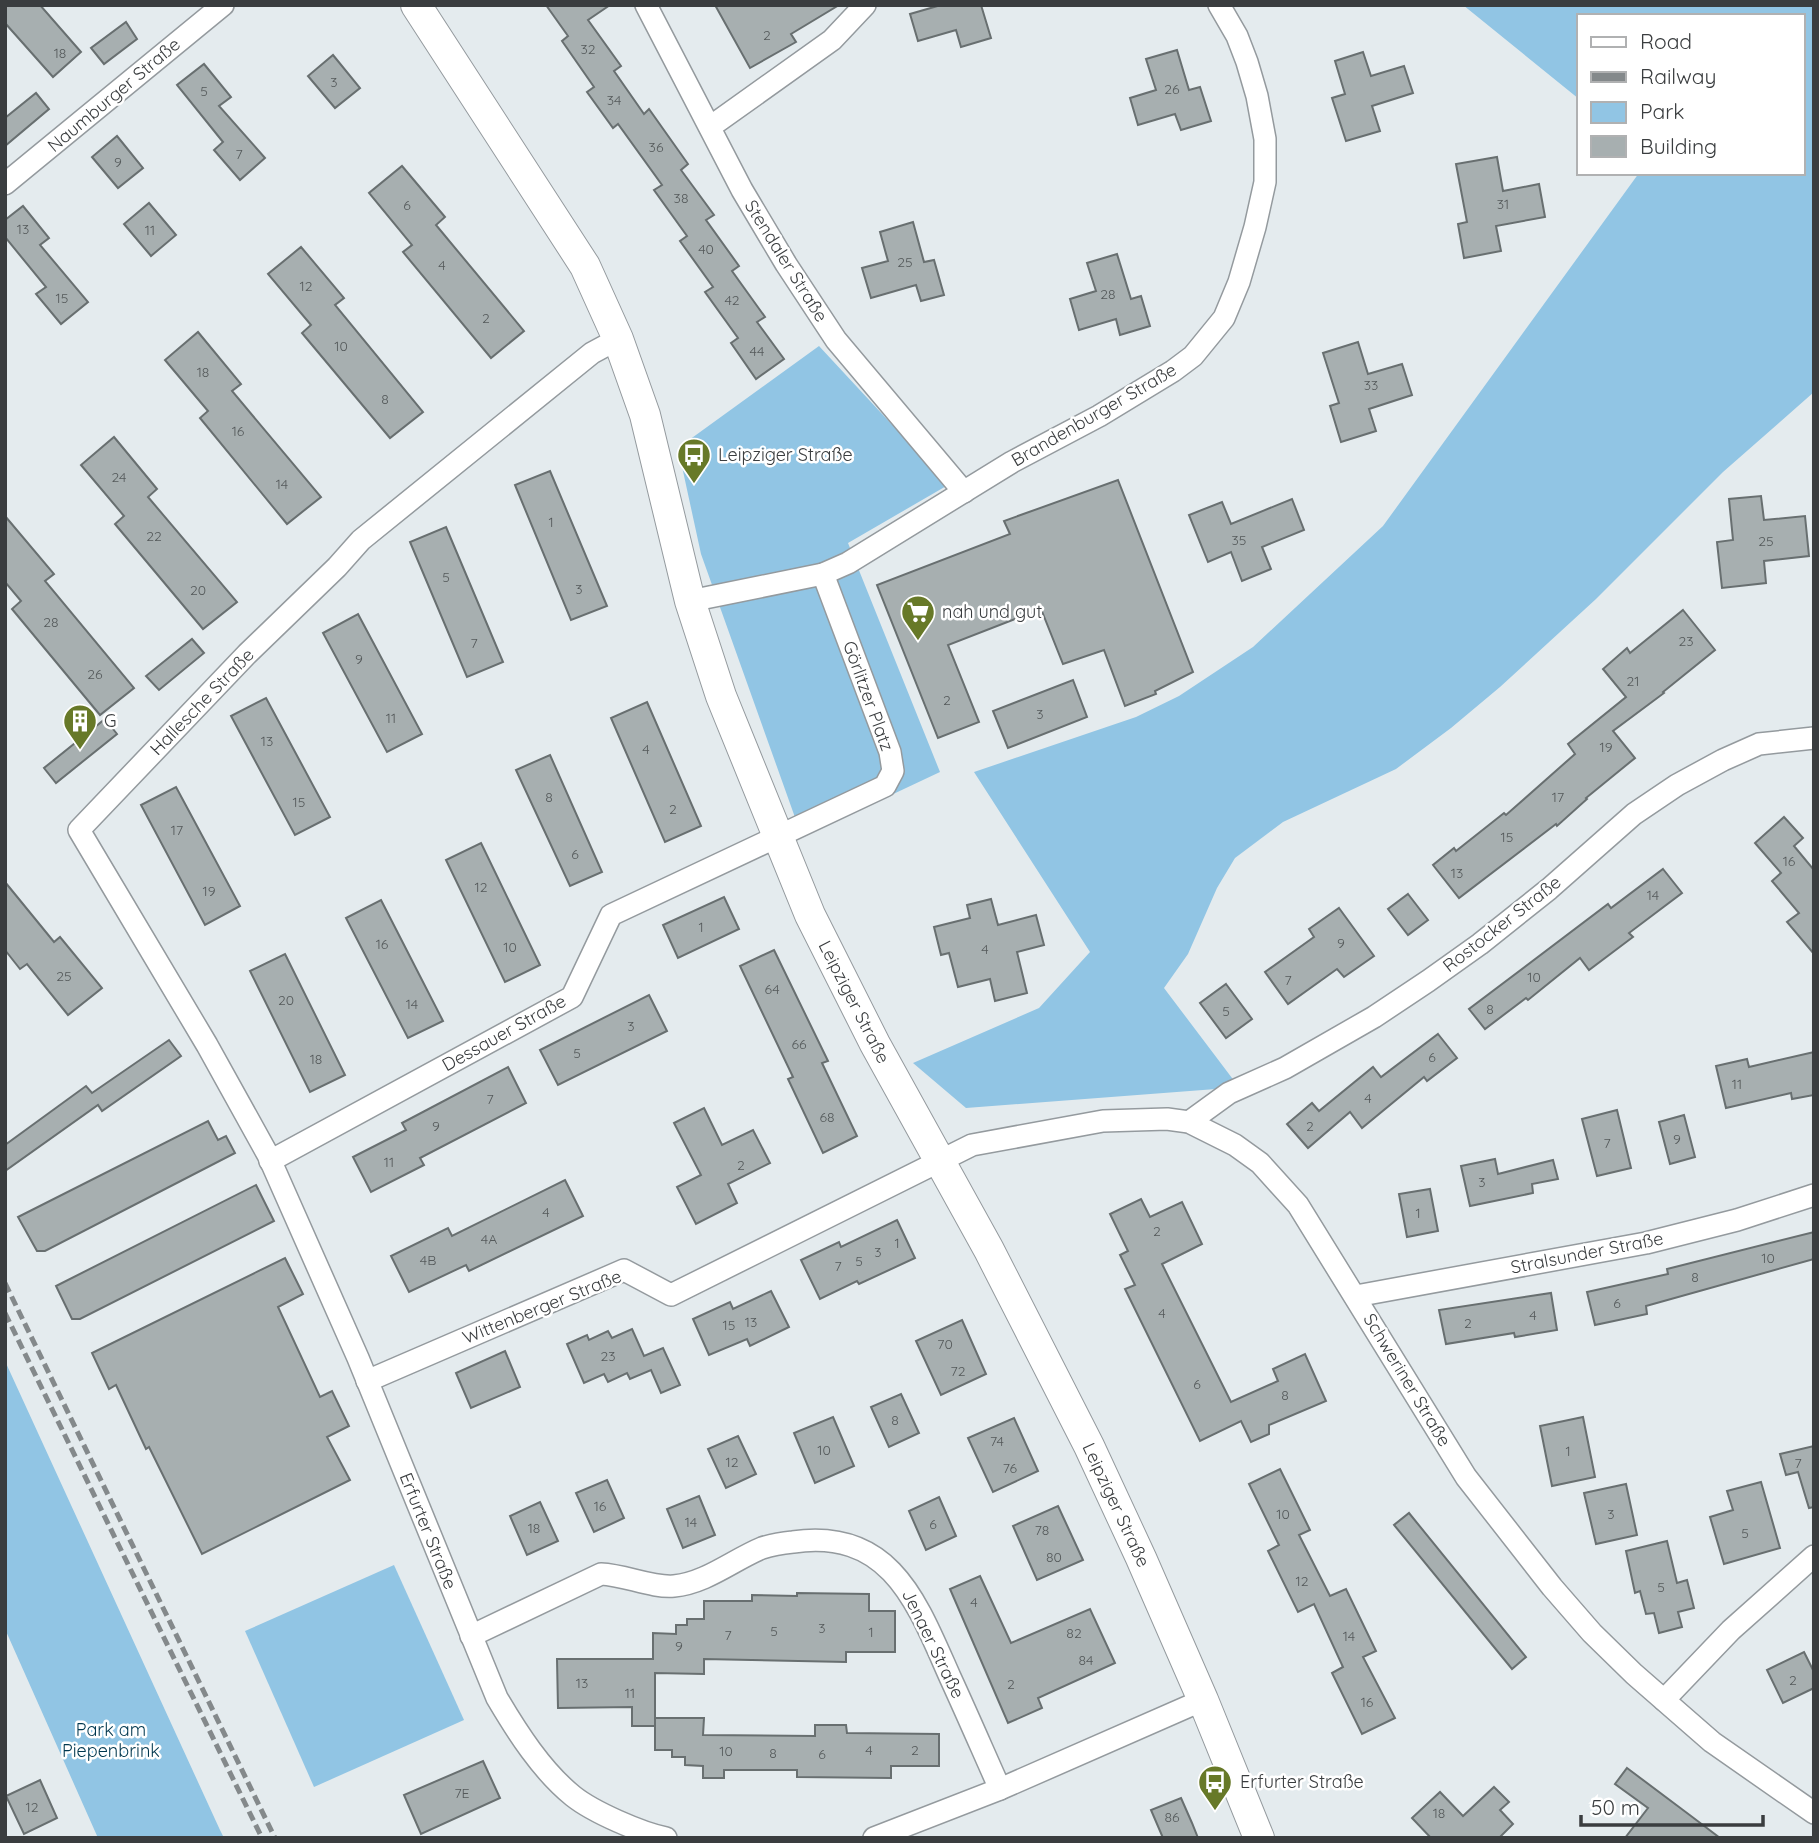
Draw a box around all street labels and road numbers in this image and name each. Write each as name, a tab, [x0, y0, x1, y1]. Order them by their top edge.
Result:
street label: Naumburger Straße	[43, 32, 185, 157]
street label: Stendaler Straße	[740, 196, 833, 326]
street label: Brandenburger Straße	[1007, 358, 1180, 471]
street label: Görlitzer Platz	[838, 638, 899, 754]
street label: Hallesche Straße	[145, 643, 259, 760]
street label: Rostocker Straße	[1438, 870, 1565, 977]
street label: Leipziger Straße	[814, 937, 895, 1067]
street label: Dessauer Straße	[438, 989, 570, 1076]
street label: Stralsunder Straße	[1509, 1226, 1665, 1279]
street label: Wittenberger Straße	[459, 1264, 625, 1349]
street label: Schweriner Straße	[1359, 1309, 1456, 1451]
street label: Leipziger Straße	[1078, 1439, 1155, 1571]
street label: Erfurter Straße	[395, 1469, 462, 1592]
street label: Jenaer Straße	[897, 1585, 970, 1702]

